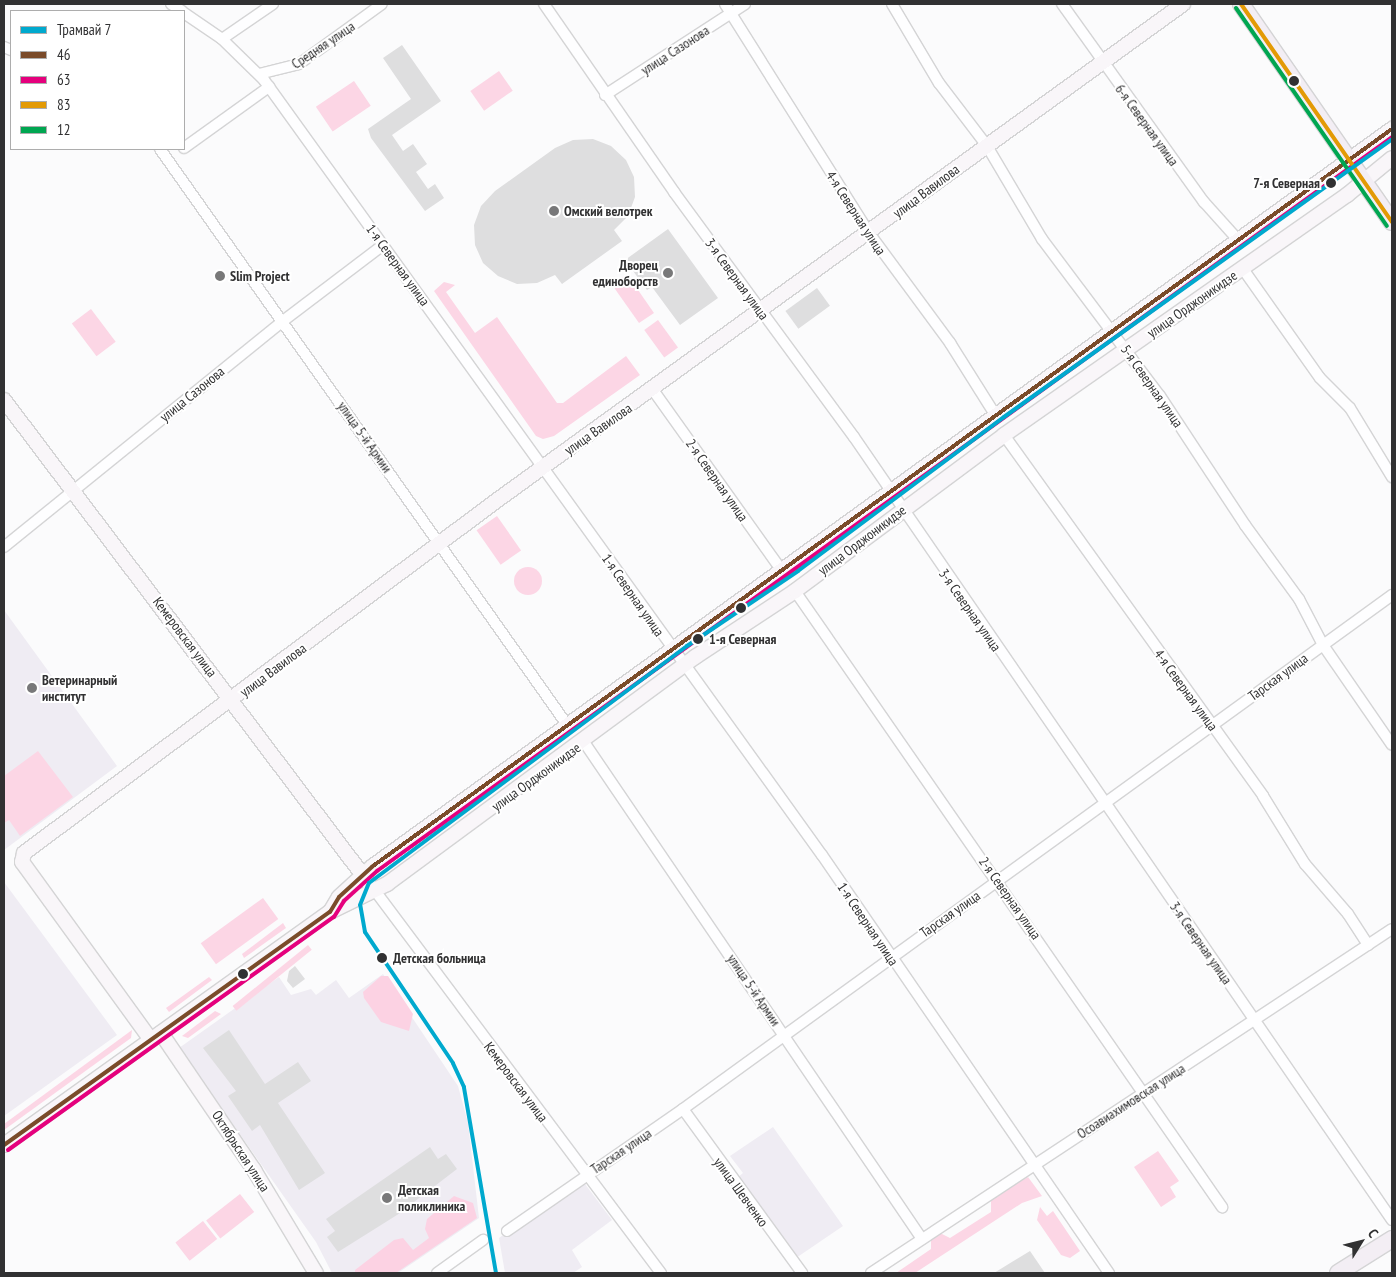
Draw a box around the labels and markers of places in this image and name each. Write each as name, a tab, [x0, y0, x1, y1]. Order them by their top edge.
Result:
unlabelled marker	[1289, 76, 1299, 86]
place label: 7-я Северная	[1253, 175, 1320, 191]
marker: 7-я Северная	[1324, 176, 1338, 190]
place label: Омский велотрек	[564, 203, 652, 219]
marker: Омский велотрек	[548, 205, 560, 217]
place label: Дворец единоборств	[592, 257, 658, 290]
marker: Дворец единоборств	[662, 267, 674, 279]
place label: Slim Project	[230, 268, 290, 284]
marker: Slim Project	[214, 270, 226, 282]
unlabelled marker	[736, 603, 746, 613]
place label: 1-я Северная	[709, 631, 777, 647]
marker: 1-я Северная	[691, 632, 705, 646]
place label: Ветеринарный институт	[42, 672, 117, 704]
marker: Ветеринарный институт	[26, 682, 38, 694]
place label: Детская больница	[393, 950, 486, 966]
marker: Детская больница	[375, 951, 389, 965]
unlabelled marker	[238, 969, 248, 979]
place label: Детская поликлиника	[398, 1182, 465, 1214]
marker: Детская поликлиника	[380, 1191, 394, 1205]

